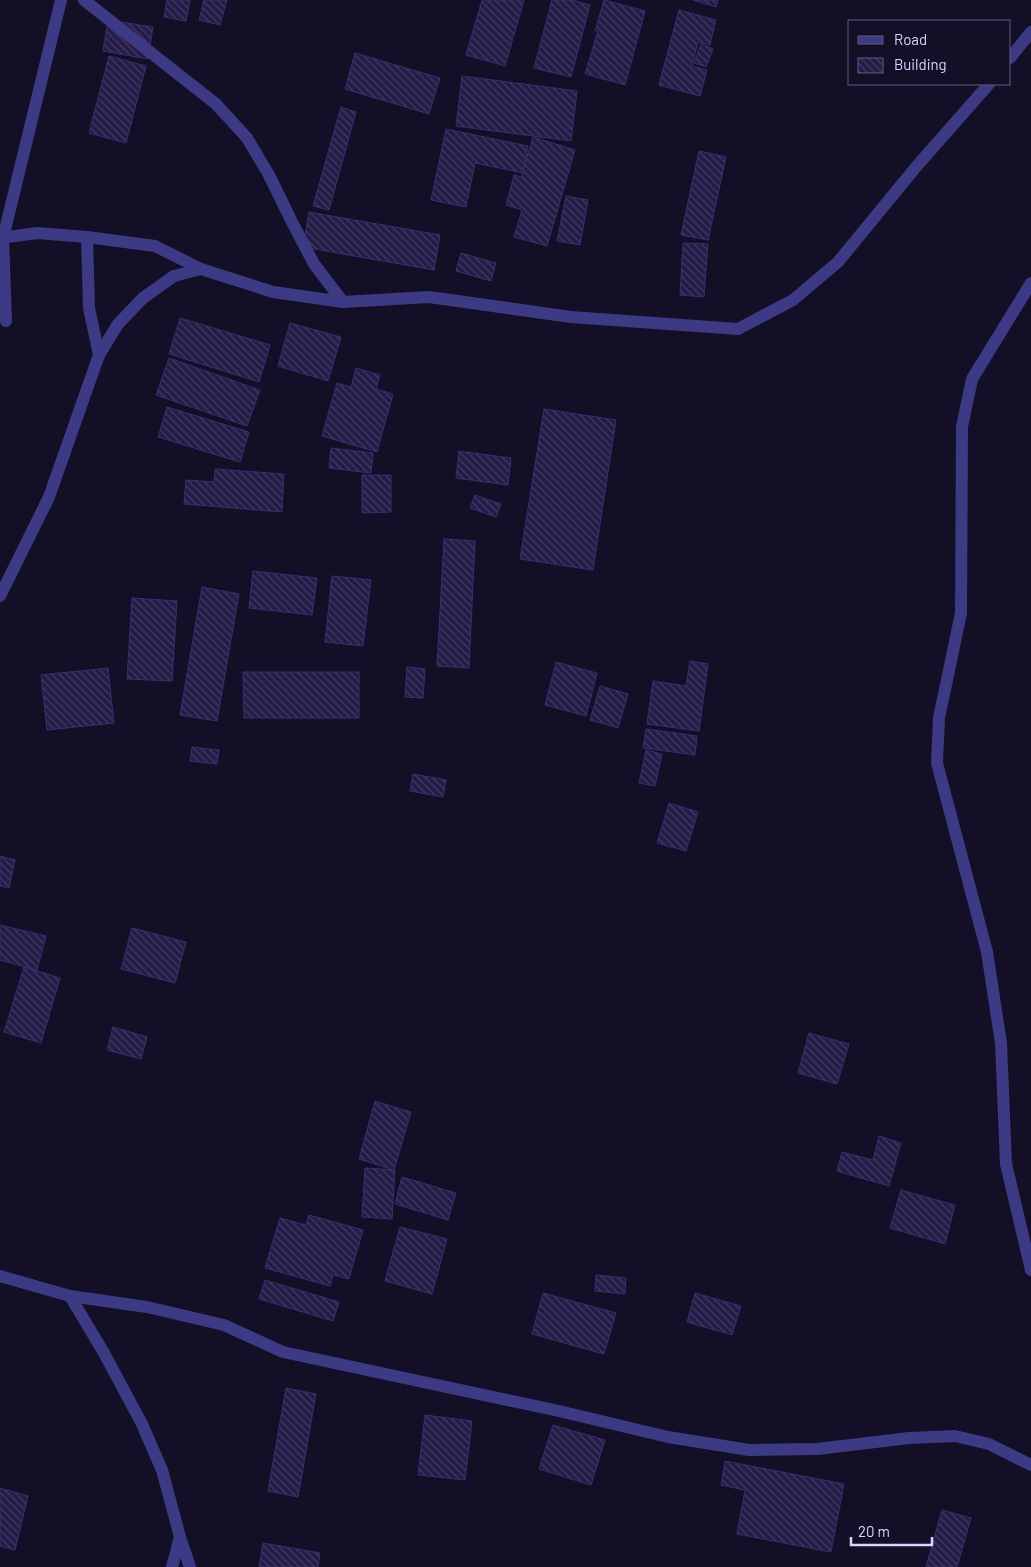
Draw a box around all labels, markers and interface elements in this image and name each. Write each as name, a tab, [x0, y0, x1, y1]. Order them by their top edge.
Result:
legend	[848, 20, 1011, 85]
text: Road	[894, 30, 927, 48]
text: Building	[894, 55, 947, 73]
scale bar	[851, 1514, 932, 1546]
text: 20 m	[858, 1522, 890, 1540]

